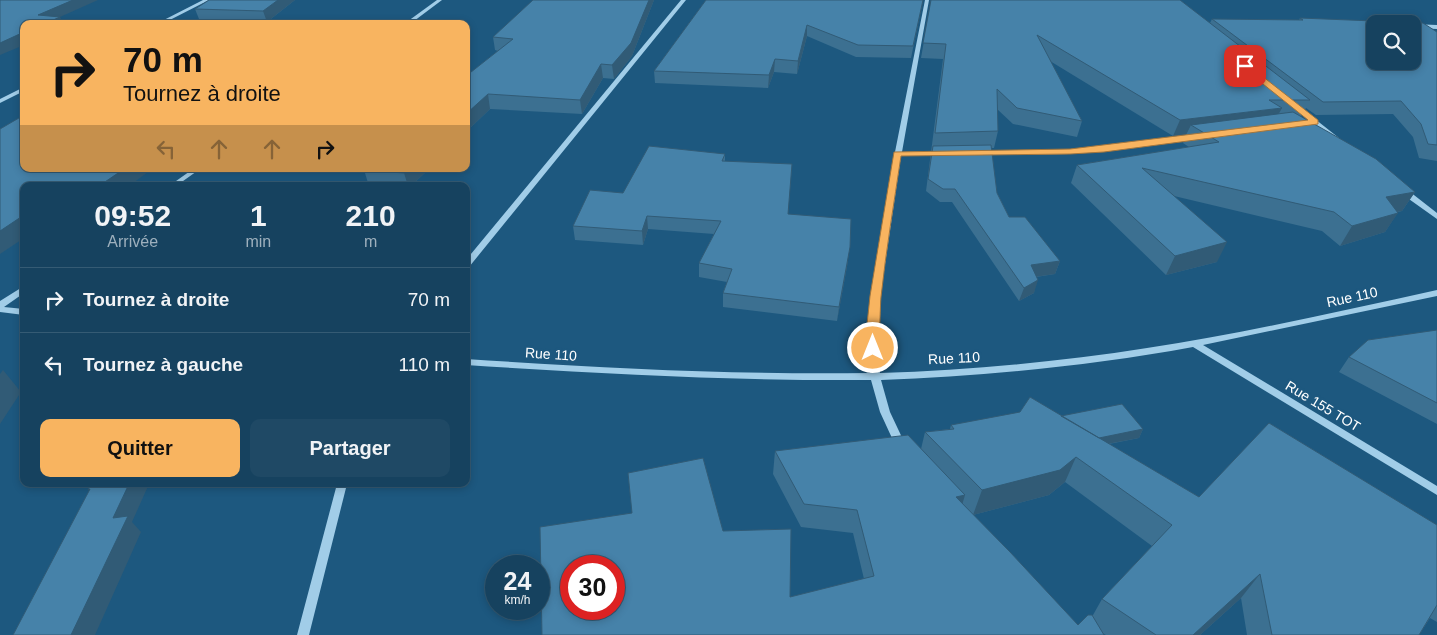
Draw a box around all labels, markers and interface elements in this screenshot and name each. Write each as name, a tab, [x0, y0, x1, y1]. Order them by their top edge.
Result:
map controls	[1366, 15, 1421, 70]
button: search	[1366, 15, 1421, 70]
icon: right	[40, 40, 105, 105]
text: 70 m	[123, 40, 203, 79]
pin	[1224, 45, 1266, 87]
icon: arrive	[1231, 52, 1259, 80]
text: Tournez à droite	[123, 81, 281, 106]
icon: left	[152, 135, 180, 163]
icon: ahead	[205, 135, 233, 163]
icon: ahead	[258, 135, 286, 163]
icon: right	[311, 135, 339, 163]
text: 09:52	[94, 199, 171, 232]
text: 1	[250, 199, 267, 232]
text: 210	[346, 199, 396, 232]
text: Arrivée	[107, 233, 158, 250]
text: min	[245, 233, 271, 250]
text: m	[364, 233, 377, 250]
street label: Rue 110	[1325, 284, 1379, 310]
icon: right	[40, 286, 68, 314]
text: Tournez à droite	[83, 289, 229, 310]
text: 70 m	[408, 289, 450, 310]
position arrow	[846, 321, 898, 373]
street label: Rue 110	[525, 344, 578, 364]
street label: Rue 110	[928, 349, 981, 367]
icon: left	[40, 351, 68, 379]
text: Tournez à gauche	[83, 354, 243, 375]
text: 110 m	[399, 354, 450, 375]
street label: Rue 155 TOT	[1283, 377, 1364, 435]
button: Quitter	[40, 419, 240, 477]
button: Partager	[250, 419, 450, 477]
speed limit sign: 30	[560, 555, 625, 620]
text: 24	[504, 567, 531, 595]
text: km/h	[504, 593, 531, 607]

